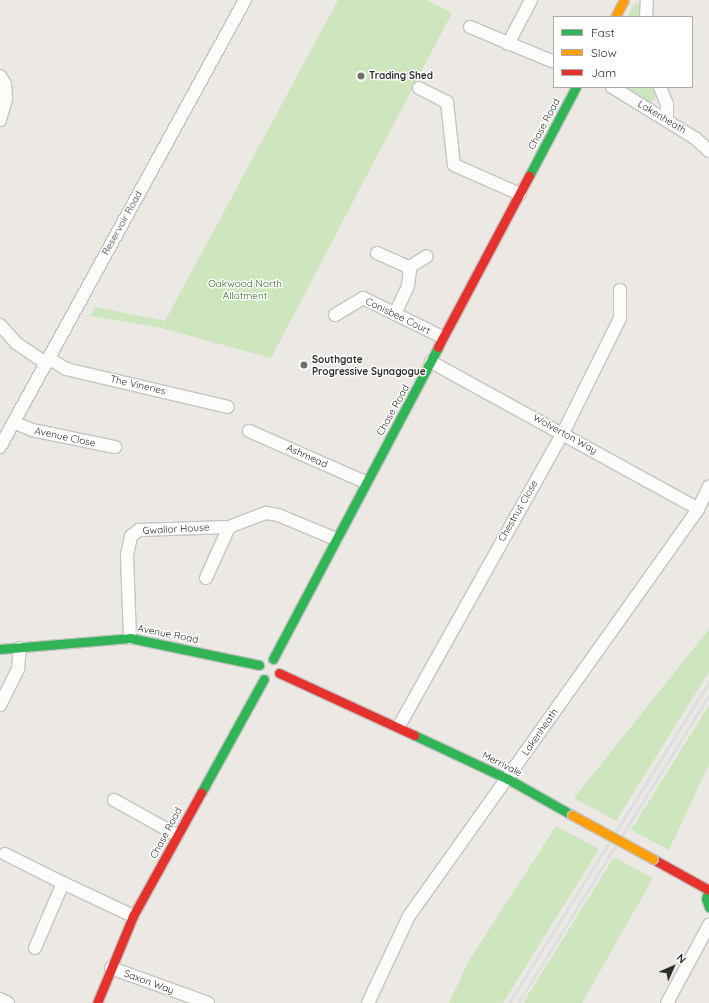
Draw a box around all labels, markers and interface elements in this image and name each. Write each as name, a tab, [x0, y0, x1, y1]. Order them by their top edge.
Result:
legend	[553, 16, 693, 88]
text: Fast	[591, 25, 615, 40]
text: Slow	[591, 45, 617, 60]
text: Jam	[591, 65, 616, 80]
place label: Trading Shed	[369, 70, 433, 82]
marker: Trading Shed	[356, 71, 366, 81]
street label: Chase Road	[526, 96, 562, 152]
street label: Lakenheath	[636, 98, 688, 136]
street label: Reservoir Road	[99, 189, 145, 257]
park label: Oakwood North Allotment	[208, 277, 282, 300]
street label: Conisbee Court	[364, 295, 432, 337]
place label: Southgate Progressive Synagogue	[312, 353, 426, 376]
marker: Southgate Progressive Synagogue	[299, 360, 309, 370]
street label: The Vineries	[109, 373, 167, 397]
street label: Chase Road	[374, 383, 412, 437]
street label: Wolverton Way	[531, 411, 599, 457]
street label: Avenue Close	[33, 425, 97, 449]
street label: Ashmead	[285, 442, 329, 470]
street label: Chestnut Close	[496, 478, 540, 544]
street label: Gwalior House	[142, 521, 210, 537]
street label: Avenue Road	[137, 622, 199, 646]
street label: Lakenheath	[519, 706, 561, 758]
street label: Merrivale	[480, 749, 524, 779]
street label: Chase Road	[148, 805, 184, 861]
north arrow	[653, 947, 693, 987]
text: N	[674, 951, 689, 966]
street label: Saxon Way	[122, 967, 176, 997]

